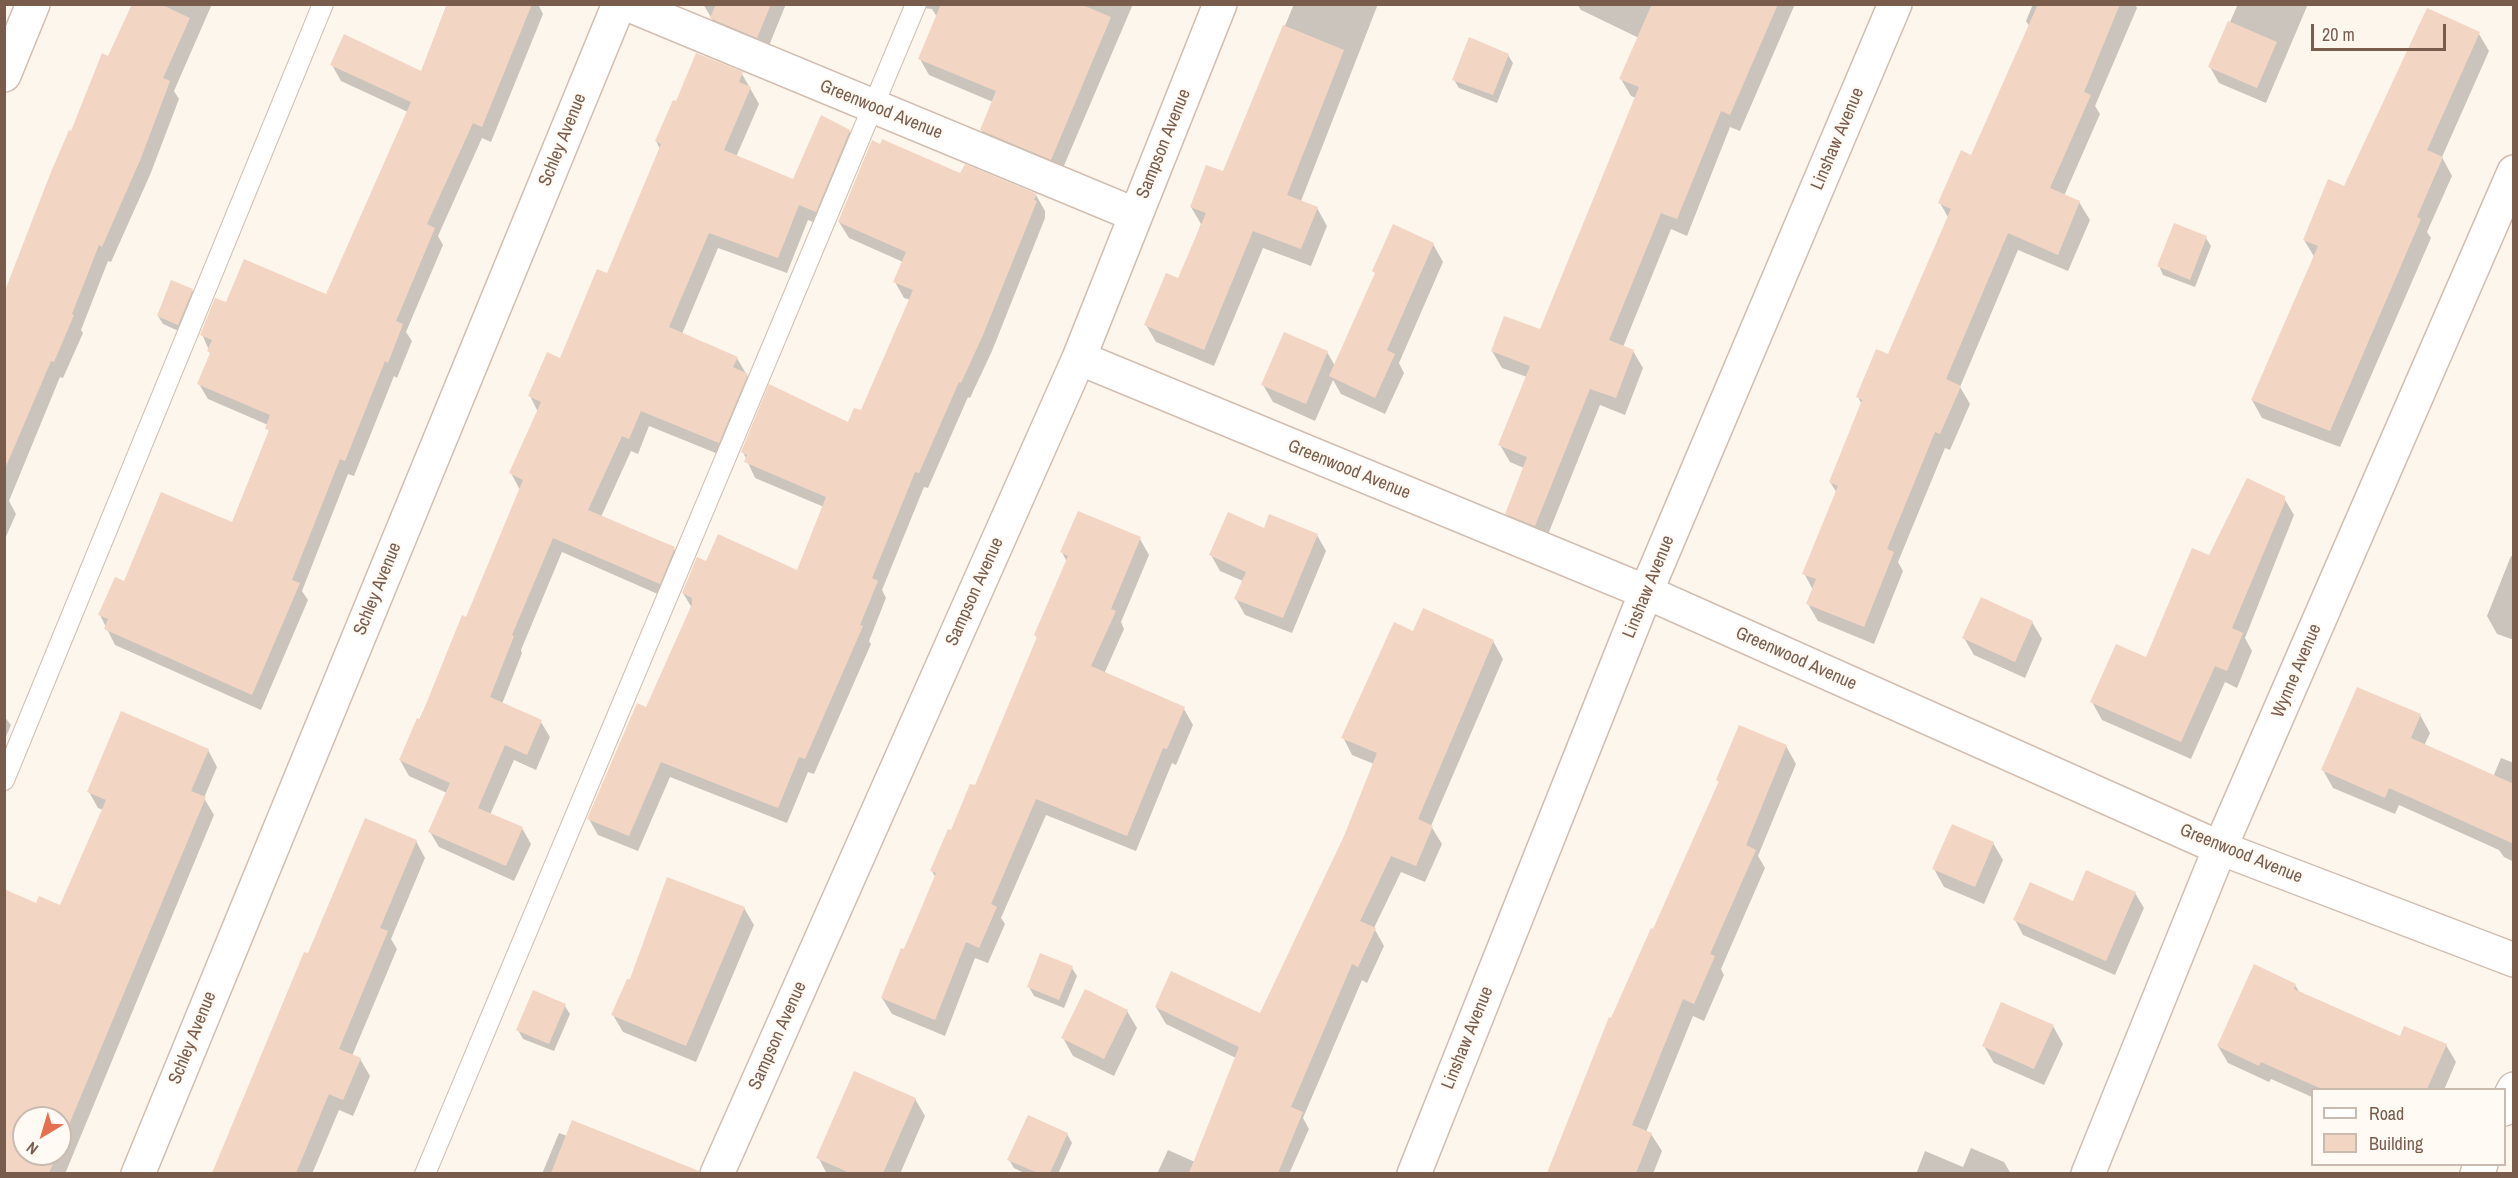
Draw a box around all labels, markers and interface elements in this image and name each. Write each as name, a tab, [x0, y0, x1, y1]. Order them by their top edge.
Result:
scale bar	[2314, 12, 2449, 50]
text: 20 m	[2322, 22, 2355, 47]
street label: Greenwood Avenue	[817, 76, 945, 144]
street label: Linshaw Avenue	[1807, 85, 1869, 193]
street label: Sampson Avenue	[1132, 86, 1196, 202]
street label: Schley Avenue	[535, 90, 591, 190]
street label: Greenwood Avenue	[1285, 436, 1413, 504]
street label: Linshaw Avenue	[1619, 532, 1679, 642]
street label: Sampson Avenue	[941, 535, 1009, 649]
street label: Schley Avenue	[350, 539, 406, 639]
street label: Wynne Avenue	[2268, 621, 2326, 721]
street label: Greenwood Avenue	[1732, 623, 1860, 695]
street label: Greenwood Avenue	[2177, 820, 2305, 888]
street label: Sampson Avenue	[744, 979, 812, 1093]
street label: Linshaw Avenue	[1438, 983, 1498, 1093]
street label: Schley Avenue	[165, 988, 221, 1088]
legend	[2311, 1088, 2506, 1166]
text: Road	[2369, 1101, 2404, 1126]
north arrow	[12, 1106, 72, 1166]
text: Building	[2369, 1131, 2423, 1156]
text: N	[22, 1137, 43, 1160]

